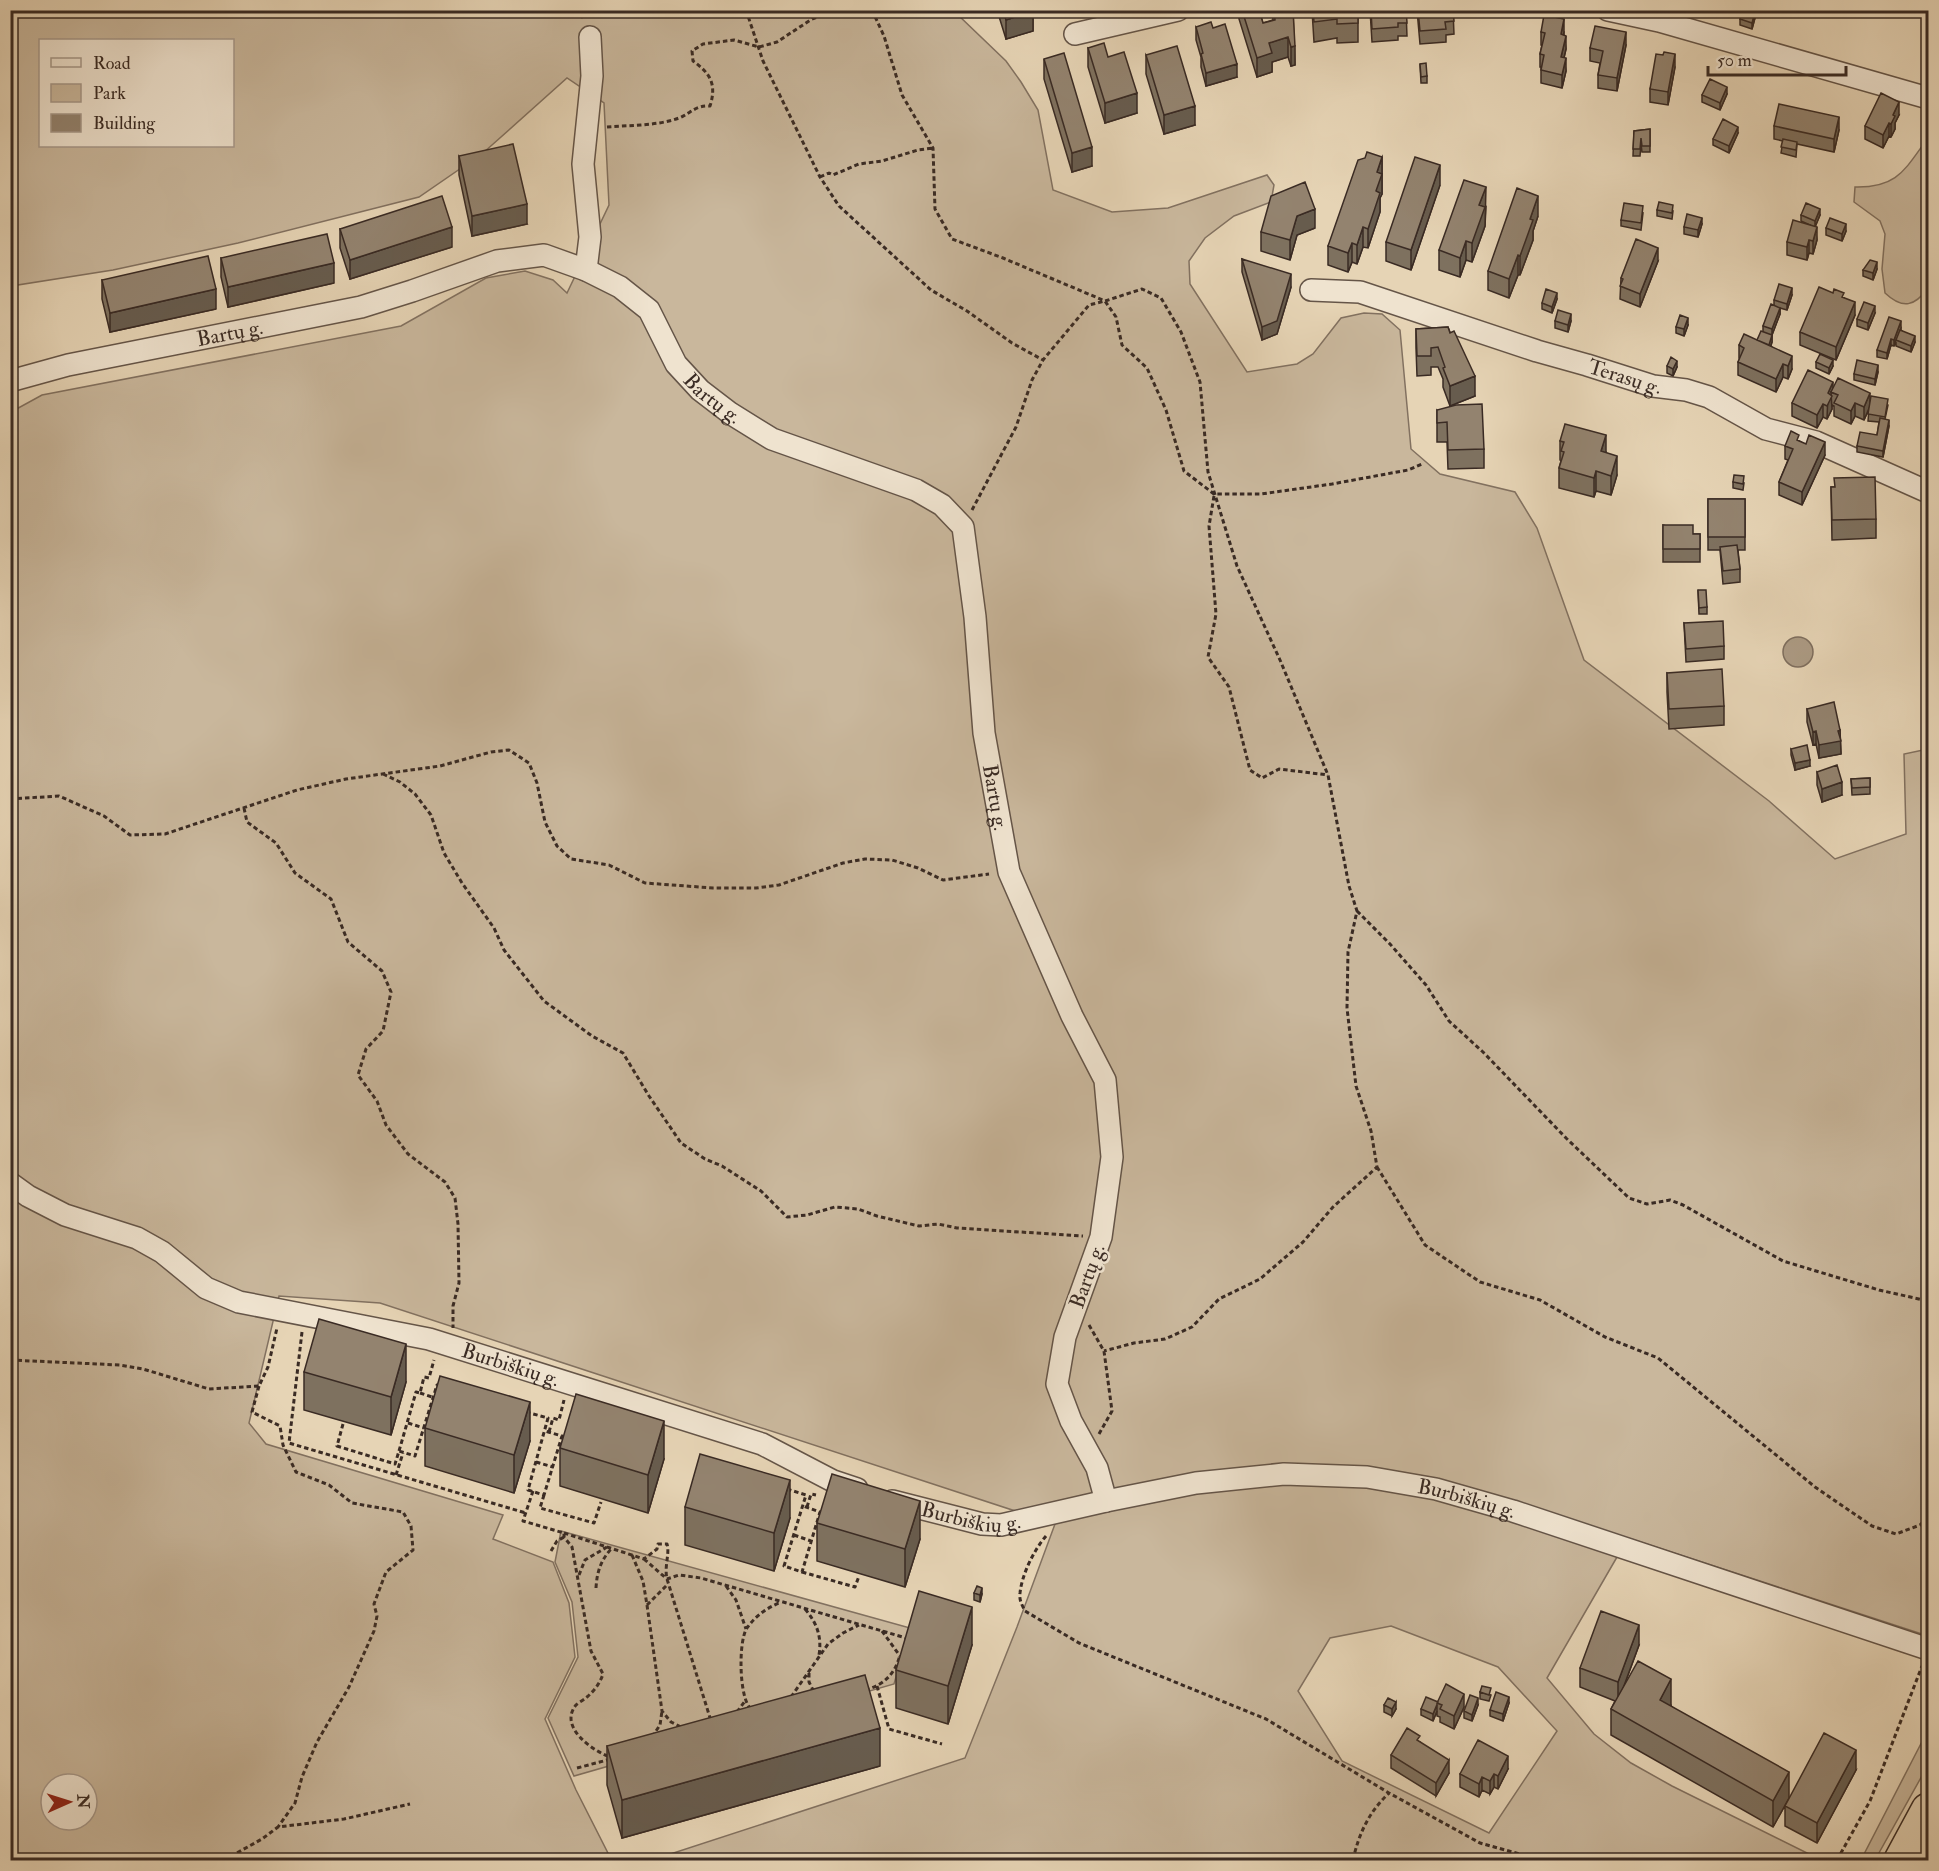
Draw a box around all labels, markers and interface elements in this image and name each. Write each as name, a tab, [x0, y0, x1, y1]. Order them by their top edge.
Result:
legend	[39, 39, 234, 147]
scale bar	[1708, 39, 1846, 77]
text: 50 m	[1717, 49, 1752, 72]
text: Road	[93, 52, 131, 75]
text: Park	[93, 82, 126, 105]
text: Building	[93, 112, 156, 135]
street label: Bartų g.	[194, 314, 265, 353]
street label: Terasų g.	[1585, 353, 1662, 401]
street label: Bartų g.	[677, 368, 746, 430]
street label: Bartų g.	[976, 762, 1014, 832]
street label: Bartų g.	[1063, 1240, 1112, 1312]
street label: Burbiškių g.	[459, 1337, 563, 1393]
street label: Burbiškių g.	[1416, 1473, 1519, 1525]
street label: Burbiškių g.	[918, 1496, 1023, 1539]
north arrow	[39, 1772, 99, 1832]
text: N	[73, 1793, 93, 1810]

